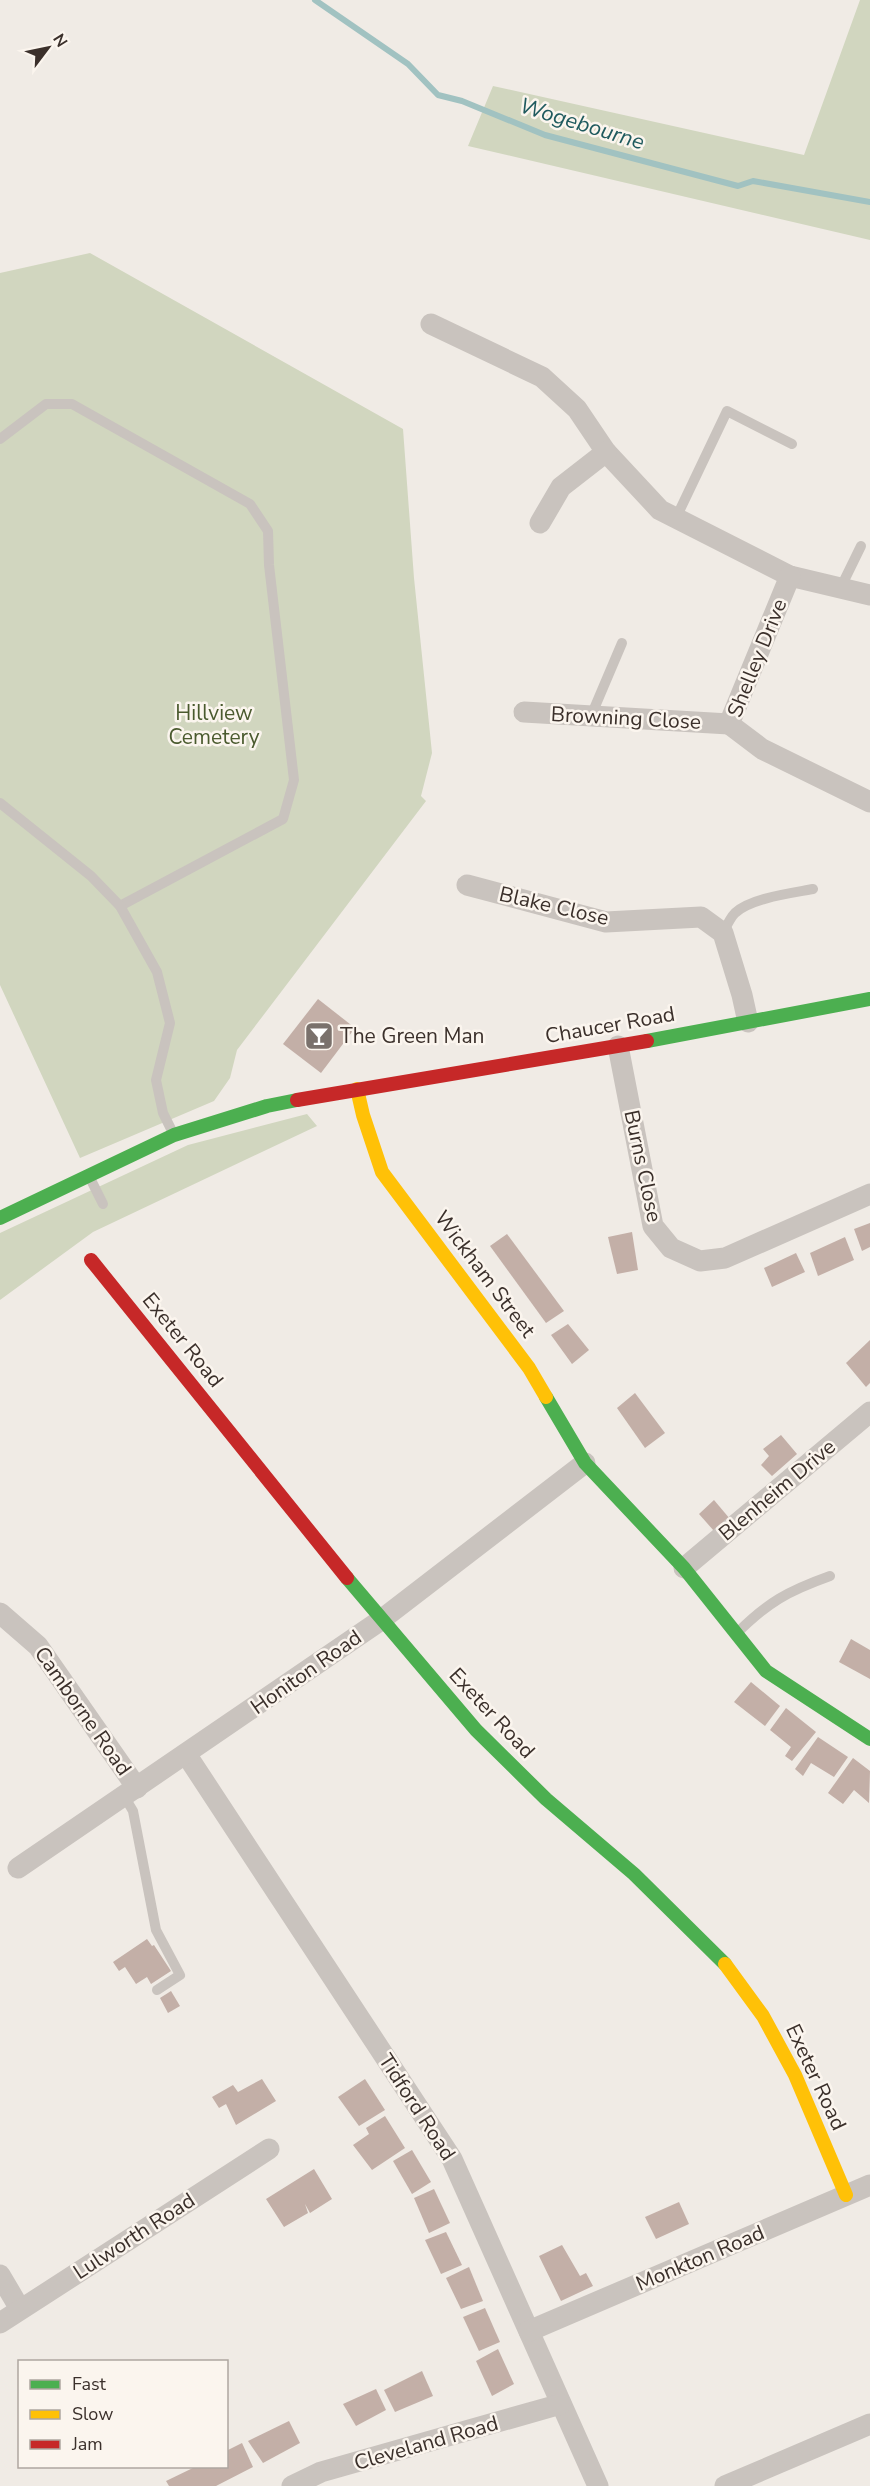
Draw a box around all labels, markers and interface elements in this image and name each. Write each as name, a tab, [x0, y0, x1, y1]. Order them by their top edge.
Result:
north arrow	[18, 18, 78, 78]
text: N	[47, 30, 72, 51]
water label: Wogebourne	[516, 91, 648, 157]
street label: Shelley Drive	[721, 595, 793, 721]
park label: Hillview Cemetery	[168, 699, 260, 751]
street label: Browning Close	[550, 700, 702, 736]
street label: Blake Close	[497, 880, 611, 932]
street label: Chaucer Road	[543, 1000, 677, 1050]
bar icon: The Green Man	[303, 1020, 335, 1052]
place label: The Green Man	[340, 1022, 484, 1050]
street label: Burns Close	[617, 1107, 669, 1225]
street label: Wickham Street	[428, 1205, 542, 1344]
street label: Exeter Road	[136, 1287, 230, 1393]
street label: Blenheim Drive	[713, 1433, 841, 1547]
street label: Honiton Road	[245, 1623, 367, 1721]
street label: Camborne Road	[28, 1641, 138, 1781]
street label: Exeter Road	[443, 1662, 541, 1764]
street label: Exeter Road	[779, 2019, 853, 2135]
street label: Tidford Road	[372, 2048, 462, 2166]
street label: Lulworth Road	[68, 2186, 200, 2286]
street label: Monkton Road	[632, 2218, 768, 2298]
legend	[18, 2360, 228, 2468]
text: Fast	[72, 2372, 107, 2396]
text: Slow	[72, 2402, 113, 2426]
street label: Cleveland Road	[351, 2409, 501, 2477]
text: Jam	[71, 2432, 103, 2456]

